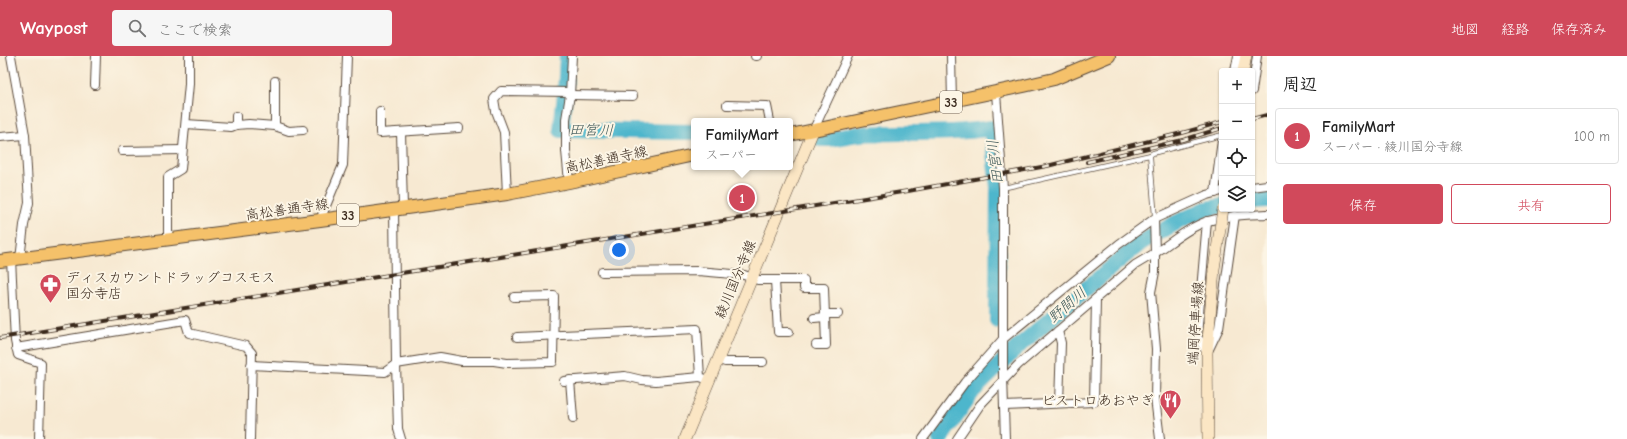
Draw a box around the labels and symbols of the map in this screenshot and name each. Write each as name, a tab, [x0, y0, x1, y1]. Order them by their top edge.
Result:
road number: 33	[940, 91, 962, 113]
water label: 田宮川	[568, 121, 614, 139]
water label: 田宮川	[983, 139, 1007, 185]
street label: 高松善通寺線	[563, 142, 649, 177]
pin: 1	[729, 183, 755, 213]
street label: 高松善通寺線	[244, 195, 330, 224]
road number: 33	[337, 204, 359, 226]
street label: 綾川国分寺線	[711, 237, 760, 321]
your location	[609, 240, 629, 260]
place label: ディスカウントドラッグコスモス 国分寺店	[66, 269, 275, 302]
pharmacy icon: ディスカウントドラッグコスモス 国分寺店	[37, 272, 63, 305]
street label: 端岡停車場線	[1184, 281, 1207, 366]
water label: 野間川	[1044, 283, 1090, 327]
restaurant icon: ビストロあおやぎ	[1157, 387, 1183, 420]
place label: ビストロあおやぎ	[1041, 392, 1154, 409]

